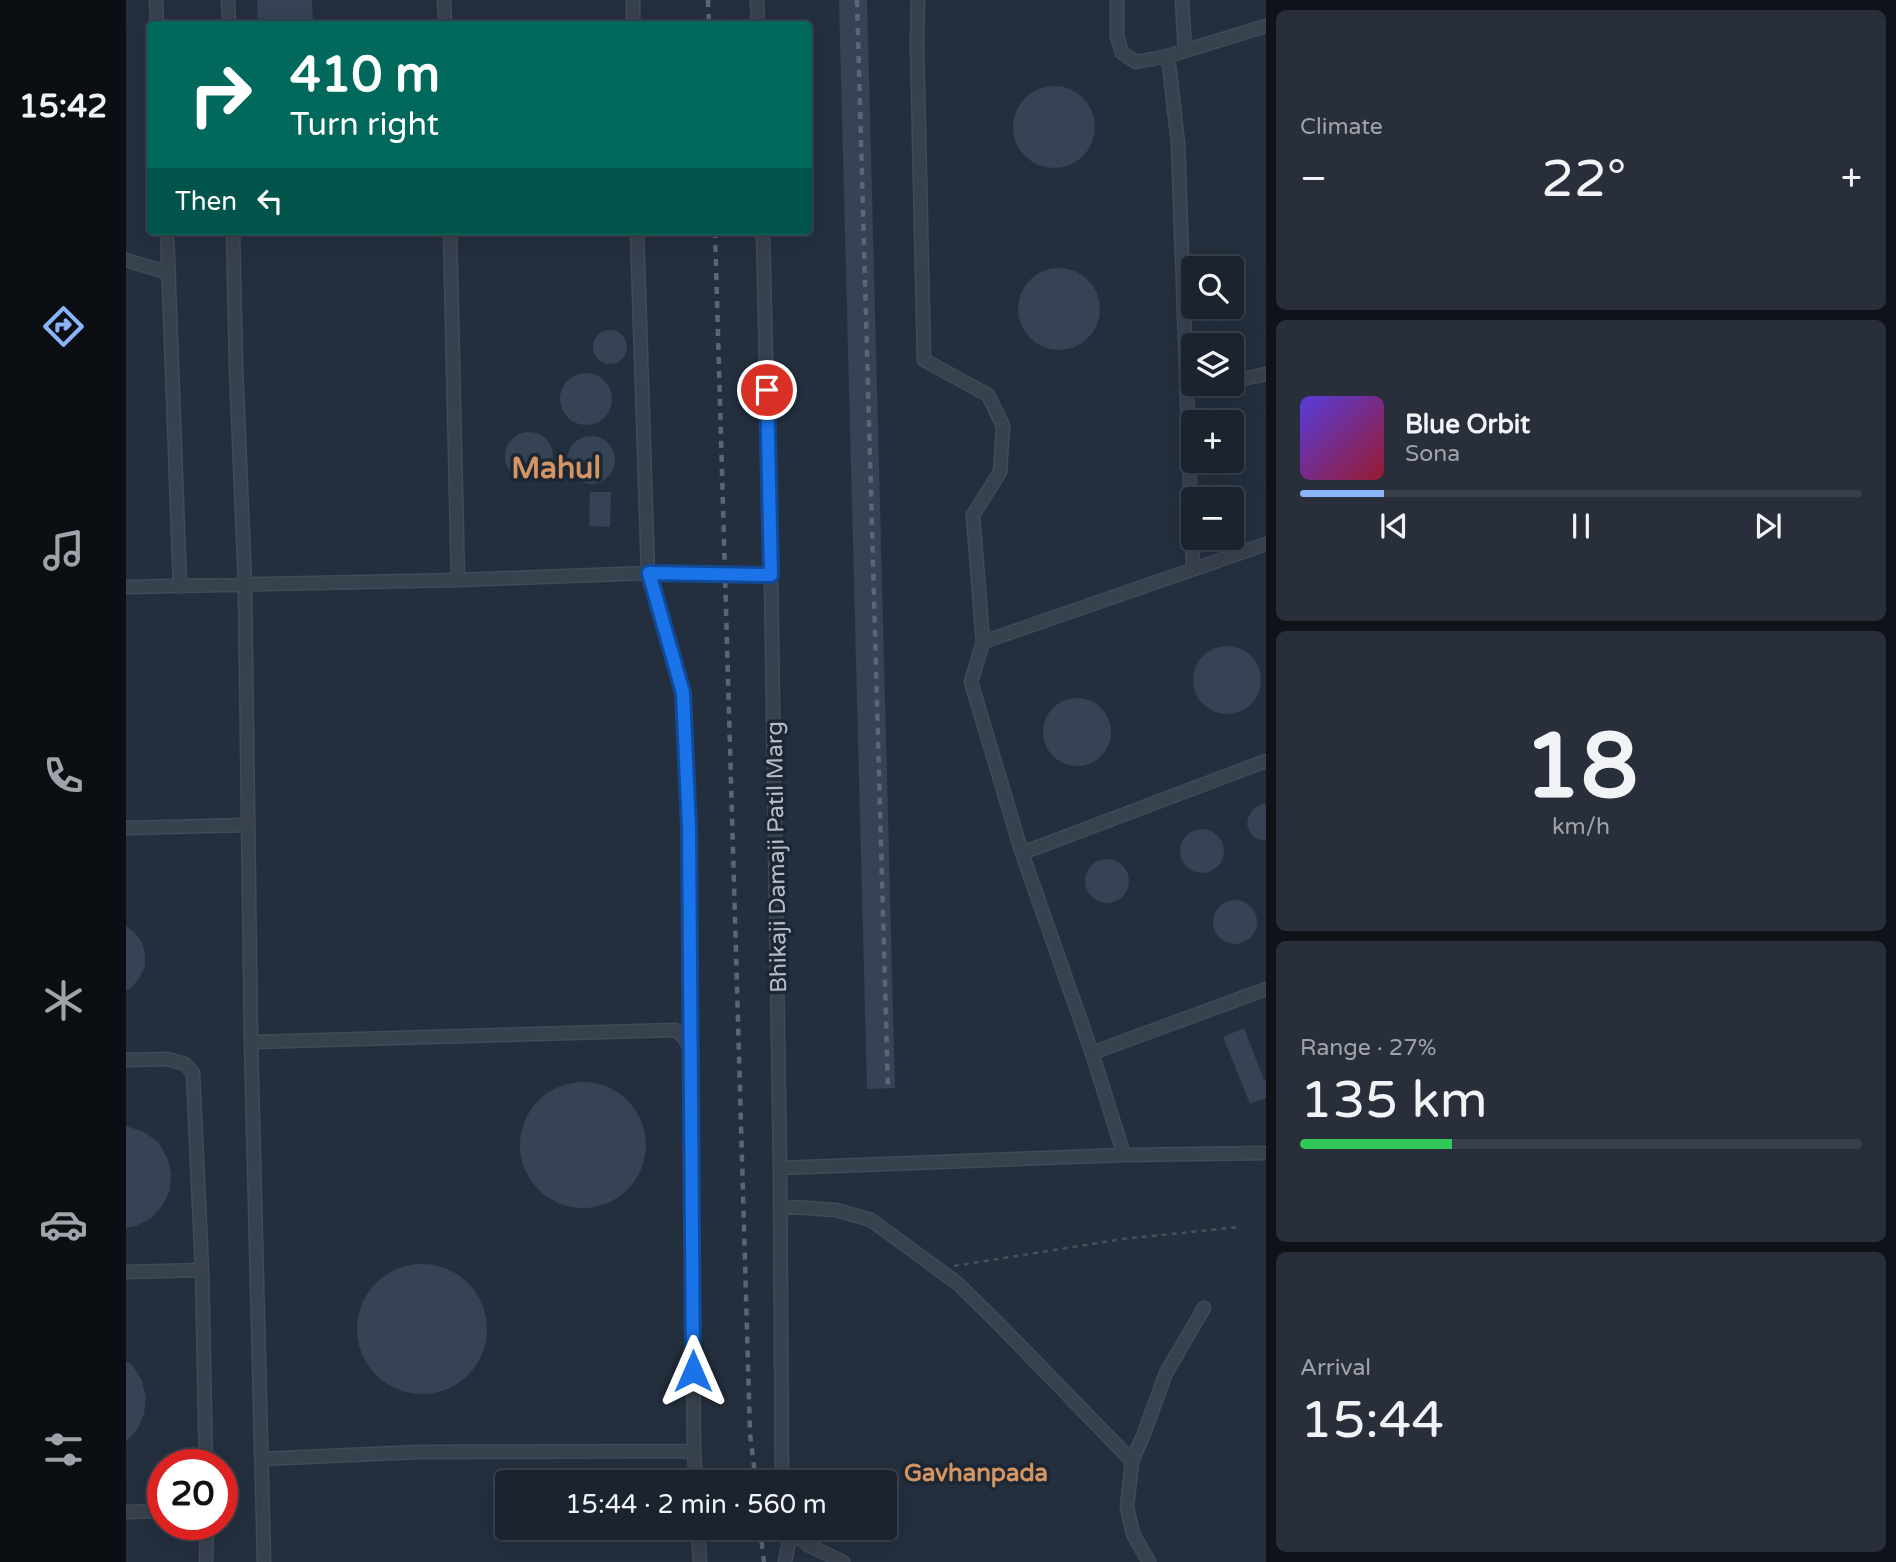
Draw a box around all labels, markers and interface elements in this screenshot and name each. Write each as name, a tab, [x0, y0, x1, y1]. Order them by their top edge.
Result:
text: 410 m	[290, 46, 440, 105]
icon: right	[175, 49, 266, 140]
text: 15:42	[19, 88, 107, 126]
text: Turn right	[290, 106, 439, 144]
text: Climate	[1300, 113, 1383, 141]
text: 22°	[1541, 148, 1626, 211]
text: −	[1300, 156, 1327, 202]
text: +	[1841, 156, 1862, 202]
icon: left	[251, 182, 289, 220]
text: Then	[175, 186, 237, 217]
map controls	[1181, 256, 1244, 550]
button: search	[1181, 256, 1244, 319]
icon: directions	[39, 302, 88, 351]
button: layers	[1181, 333, 1244, 396]
pin	[737, 360, 797, 420]
icon: arrive	[748, 371, 786, 409]
text: Blue Orbit	[1405, 409, 1530, 440]
button: +	[1181, 410, 1244, 473]
text: Sona	[1405, 440, 1460, 468]
district label: Mahul	[511, 450, 601, 487]
button: −	[1181, 487, 1244, 550]
icon: previous	[1375, 507, 1413, 545]
icon: pause	[1562, 507, 1600, 545]
icon: next	[1749, 507, 1787, 545]
icon: music	[39, 526, 88, 575]
text: 18	[1524, 712, 1638, 822]
street label: Bhikaji Damaji Patil Marg	[761, 721, 793, 993]
icon: phone	[39, 751, 88, 800]
text: km/h	[1552, 813, 1610, 841]
icon: climate	[39, 976, 88, 1025]
text: Range · 27%	[1300, 1034, 1436, 1062]
text: 135 km	[1300, 1069, 1488, 1132]
icon: car	[39, 1200, 88, 1249]
position arrow	[656, 1334, 730, 1408]
text: Arrival	[1300, 1354, 1371, 1382]
text: 15:44	[1300, 1389, 1444, 1452]
icon: filters	[39, 1425, 88, 1474]
speed limit sign: 20	[147, 1449, 238, 1540]
district label: Gavhanpada	[904, 1459, 1048, 1488]
text: 15:44 · 2 min · 560 m	[565, 1489, 827, 1520]

